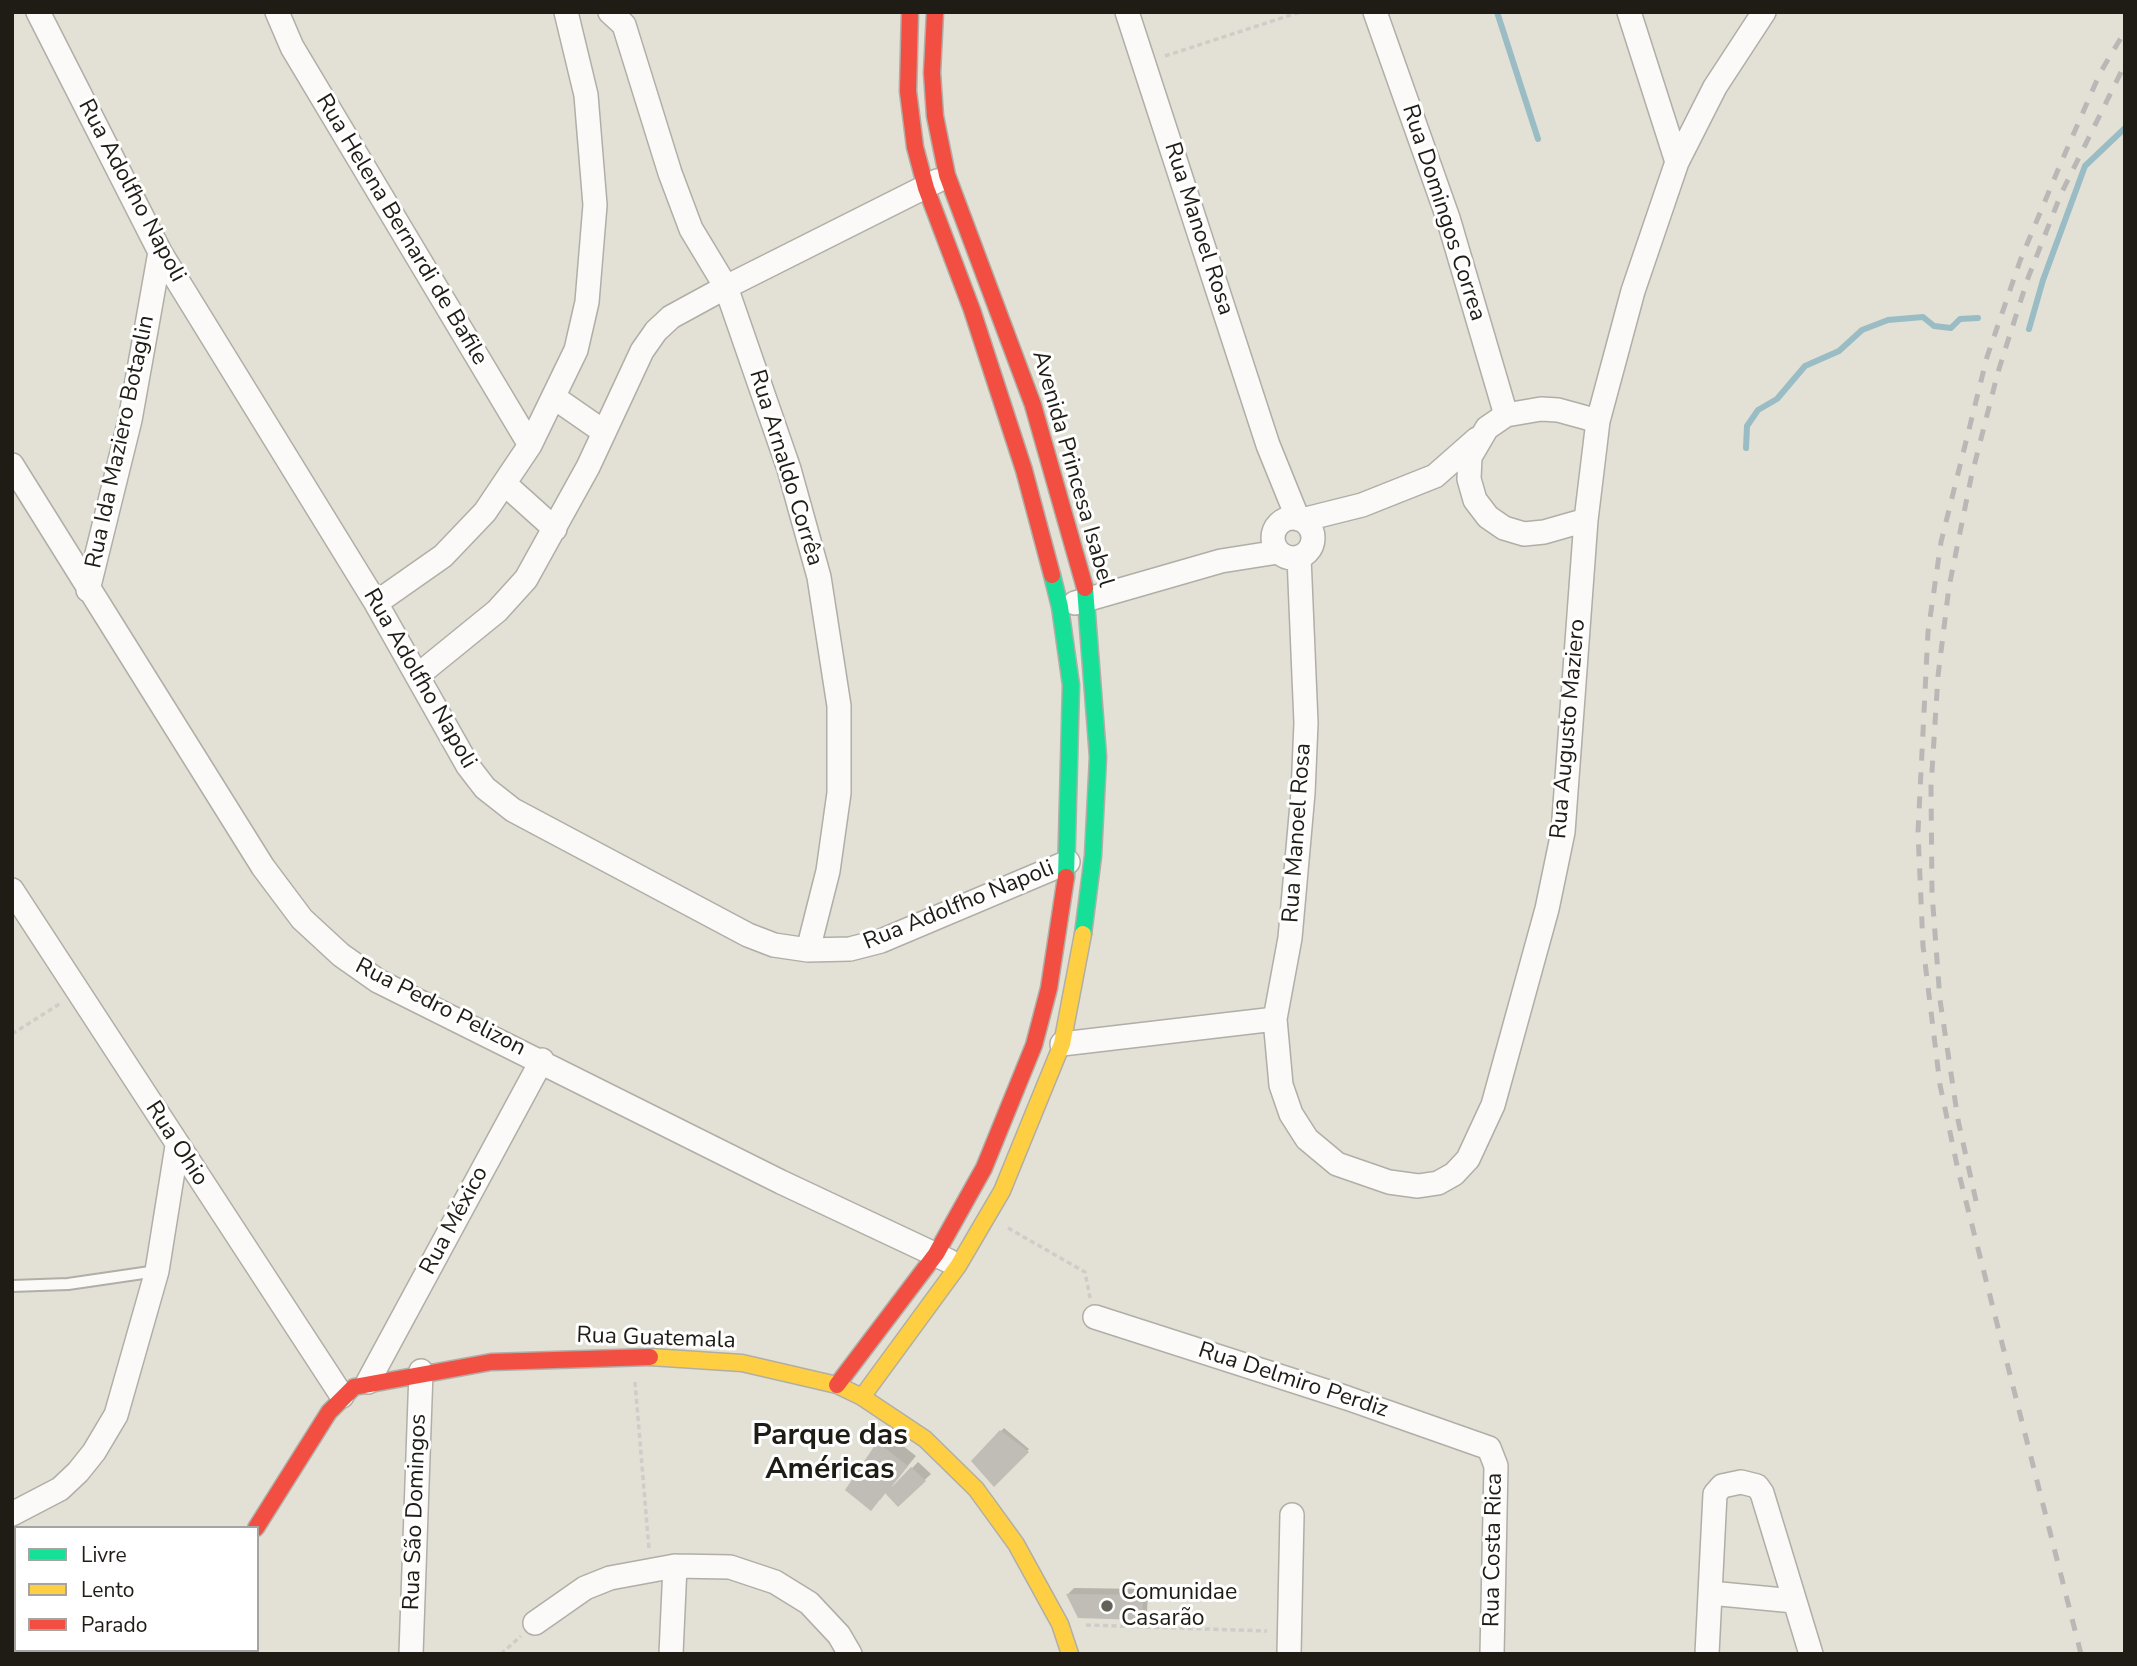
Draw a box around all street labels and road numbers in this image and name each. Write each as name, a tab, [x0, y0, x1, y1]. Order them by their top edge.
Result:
street label: Rua Helena Bernardi de Bafile	[309, 89, 493, 371]
street label: Rua Adolfho Napoli	[71, 95, 191, 287]
street label: Rua Domingos Correa	[1395, 101, 1491, 325]
street label: Rua Manoel Rosa	[1157, 139, 1239, 319]
street label: Rua Ida Maziero Botaglin	[81, 313, 161, 571]
street label: Avenida Princesa Isabel	[1025, 348, 1119, 590]
street label: Rua Arnaldo Corrêa	[742, 367, 828, 569]
street label: Rua Adolfho Napoli	[356, 584, 482, 774]
street label: Rua Augusto Maziero	[1546, 618, 1592, 840]
street label: Rua Manoel Rosa	[1278, 742, 1318, 924]
street label: Rua Adolfho Napoli	[860, 855, 1058, 957]
street label: Rua Pedro Pelizon	[350, 953, 530, 1063]
street label: Rua Ohio	[138, 1097, 214, 1191]
street label: Rua México	[415, 1162, 495, 1280]
street label: Rua Guatemala	[576, 1322, 736, 1356]
street label: Rua Delmiro Perdiz	[1195, 1337, 1391, 1425]
street label: Rua São Domingos	[399, 1413, 433, 1611]
street label: Rua Costa Rica	[1479, 1473, 1509, 1627]

